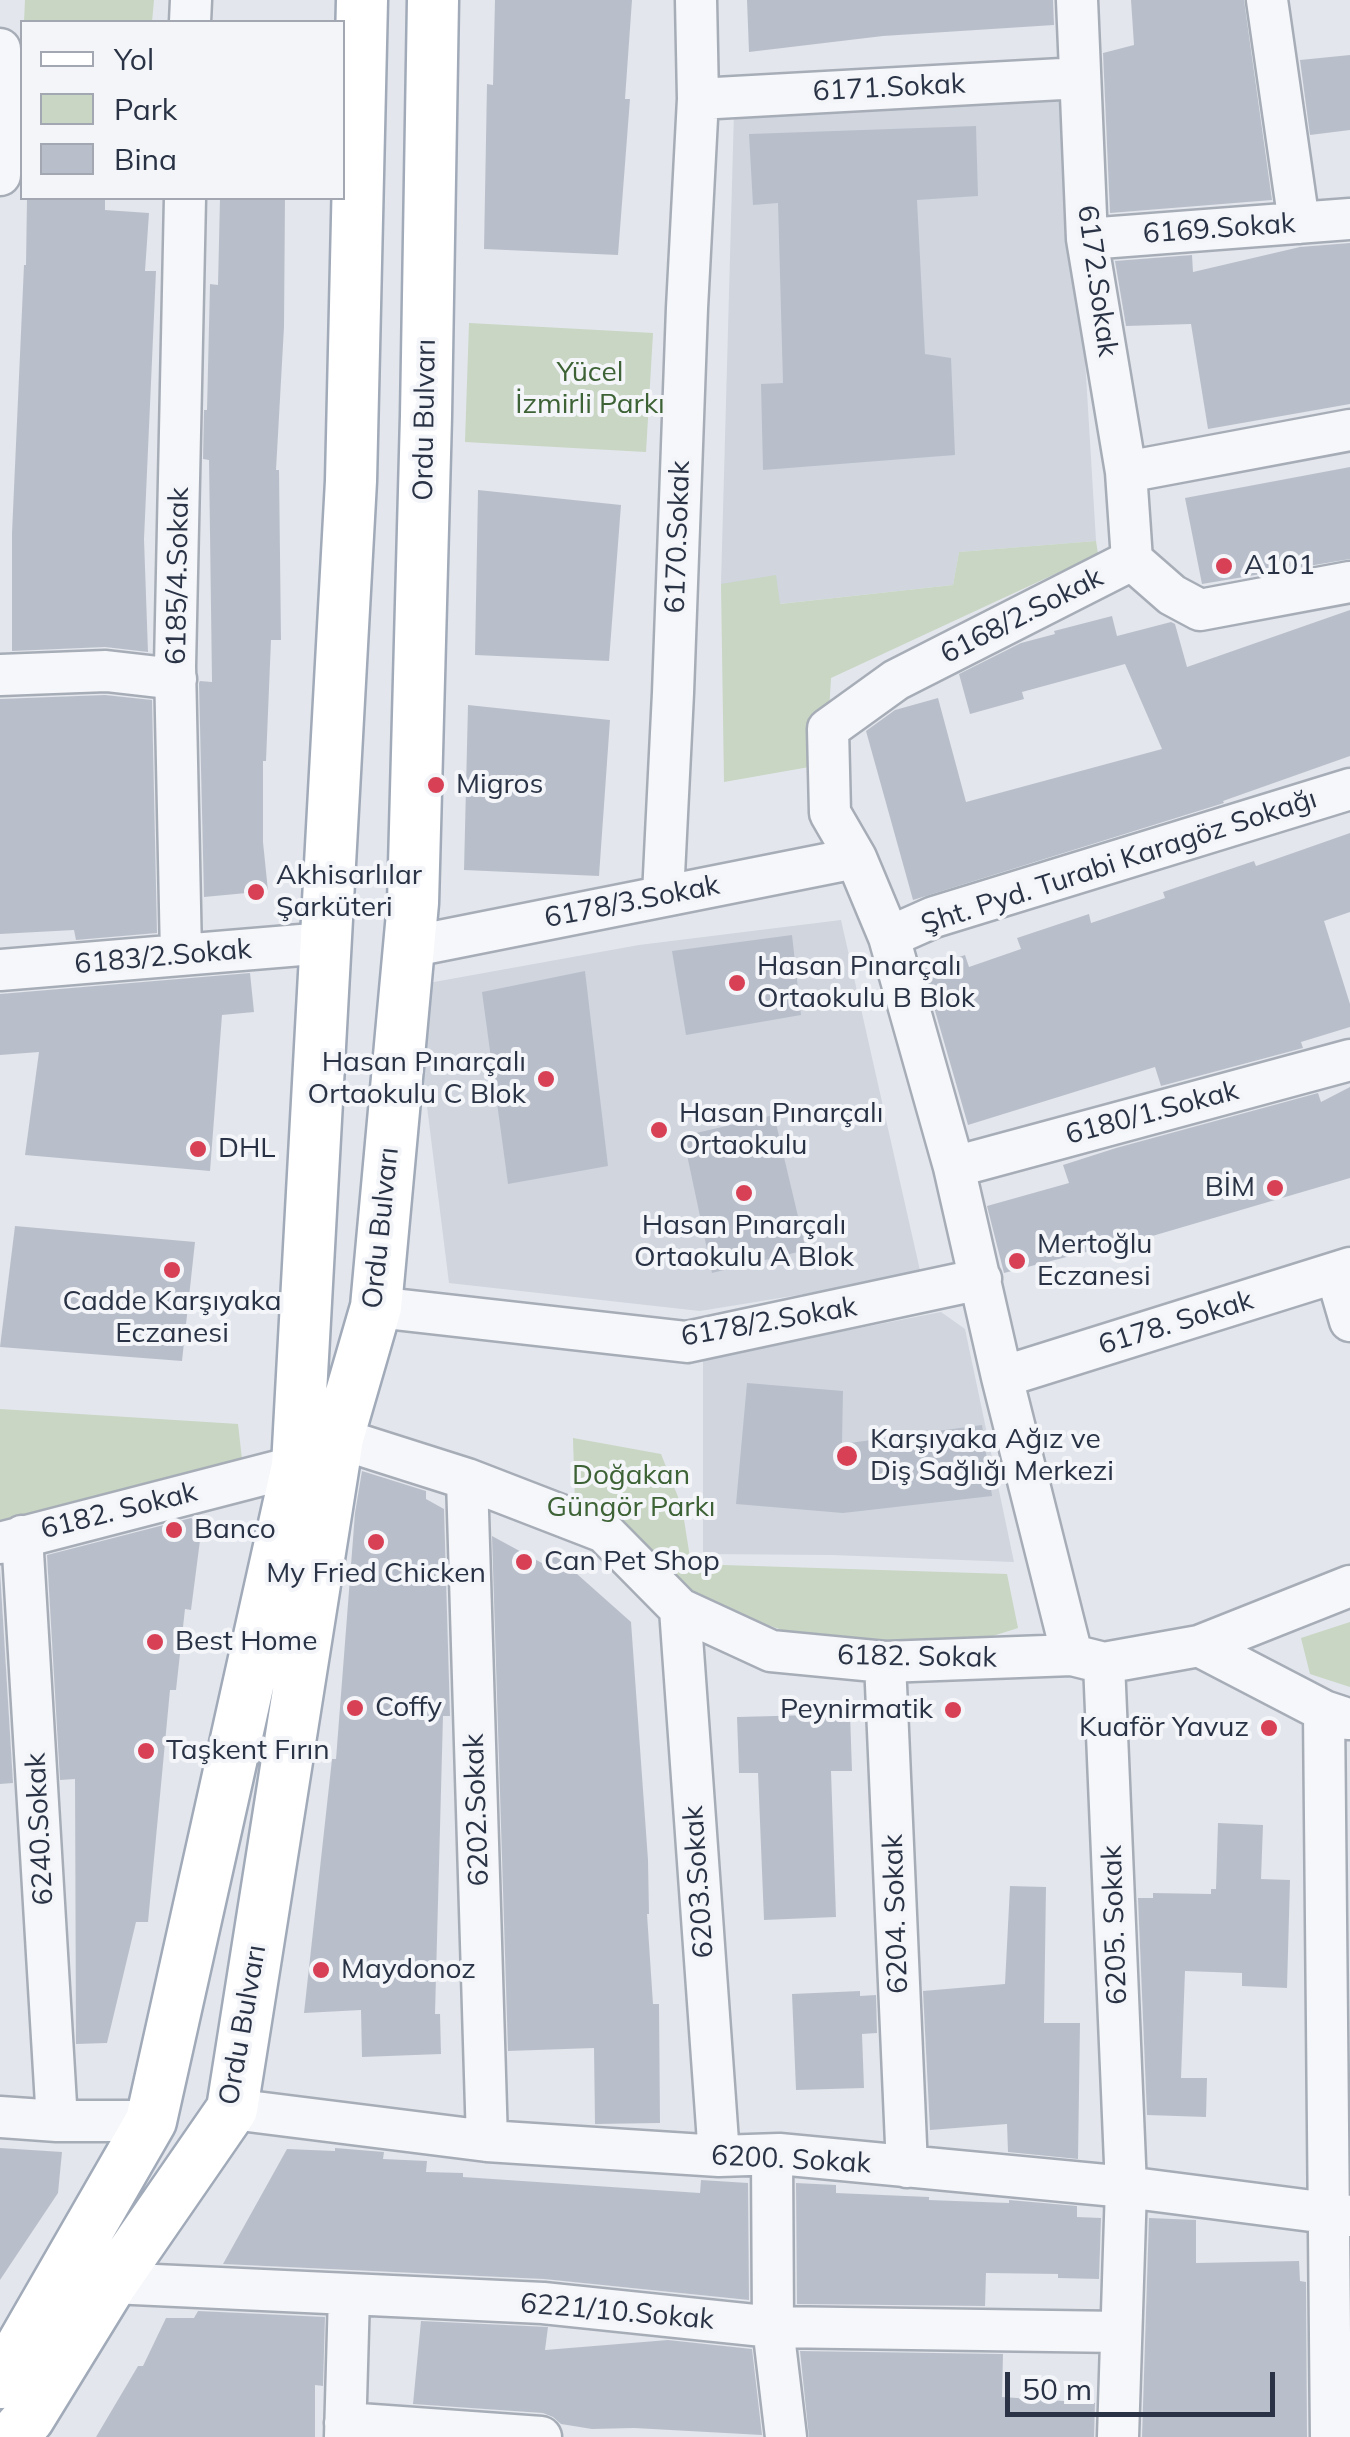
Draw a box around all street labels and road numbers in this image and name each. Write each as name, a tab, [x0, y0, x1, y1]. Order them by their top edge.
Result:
street label: 6171.Sokak	[812, 67, 966, 109]
street label: 6172.Sokak	[1070, 203, 1124, 359]
street label: 6169.Sokak	[1142, 207, 1296, 251]
street label: Ordu Bulvarı	[407, 339, 443, 501]
street label: 6170.Sokak	[659, 460, 697, 614]
street label: 6185/4.Sokak	[160, 487, 196, 665]
street label: 6168/2.Sokak	[935, 561, 1109, 671]
street label: Şht. Pyd. Turabi Karagöz Sokağı	[917, 782, 1321, 942]
street label: 6178/3.Sokak	[542, 869, 722, 935]
street label: 6183/2.Sokak	[73, 933, 253, 981]
street label: 6180/1.Sokak	[1062, 1074, 1242, 1152]
street label: Ordu Bulvarı	[356, 1146, 406, 1310]
street label: 6178. Sokak	[1095, 1284, 1257, 1362]
street label: 6178/2.Sokak	[679, 1290, 859, 1354]
street label: 6182. Sokak	[37, 1475, 201, 1547]
street label: 6182. Sokak	[837, 1639, 997, 1675]
street label: 6202.Sokak	[458, 1733, 496, 1887]
street label: 6240.Sokak	[19, 1752, 61, 1906]
street label: 6203.Sokak	[677, 1805, 721, 1959]
street label: 6204. Sokak	[876, 1834, 916, 1994]
street label: 6205. Sokak	[1095, 1845, 1135, 2005]
street label: Ordu Bulvarı	[212, 1942, 274, 2108]
street label: 6200. Sokak	[710, 2139, 872, 2181]
street label: 6221/10.Sokak	[519, 2287, 715, 2337]

